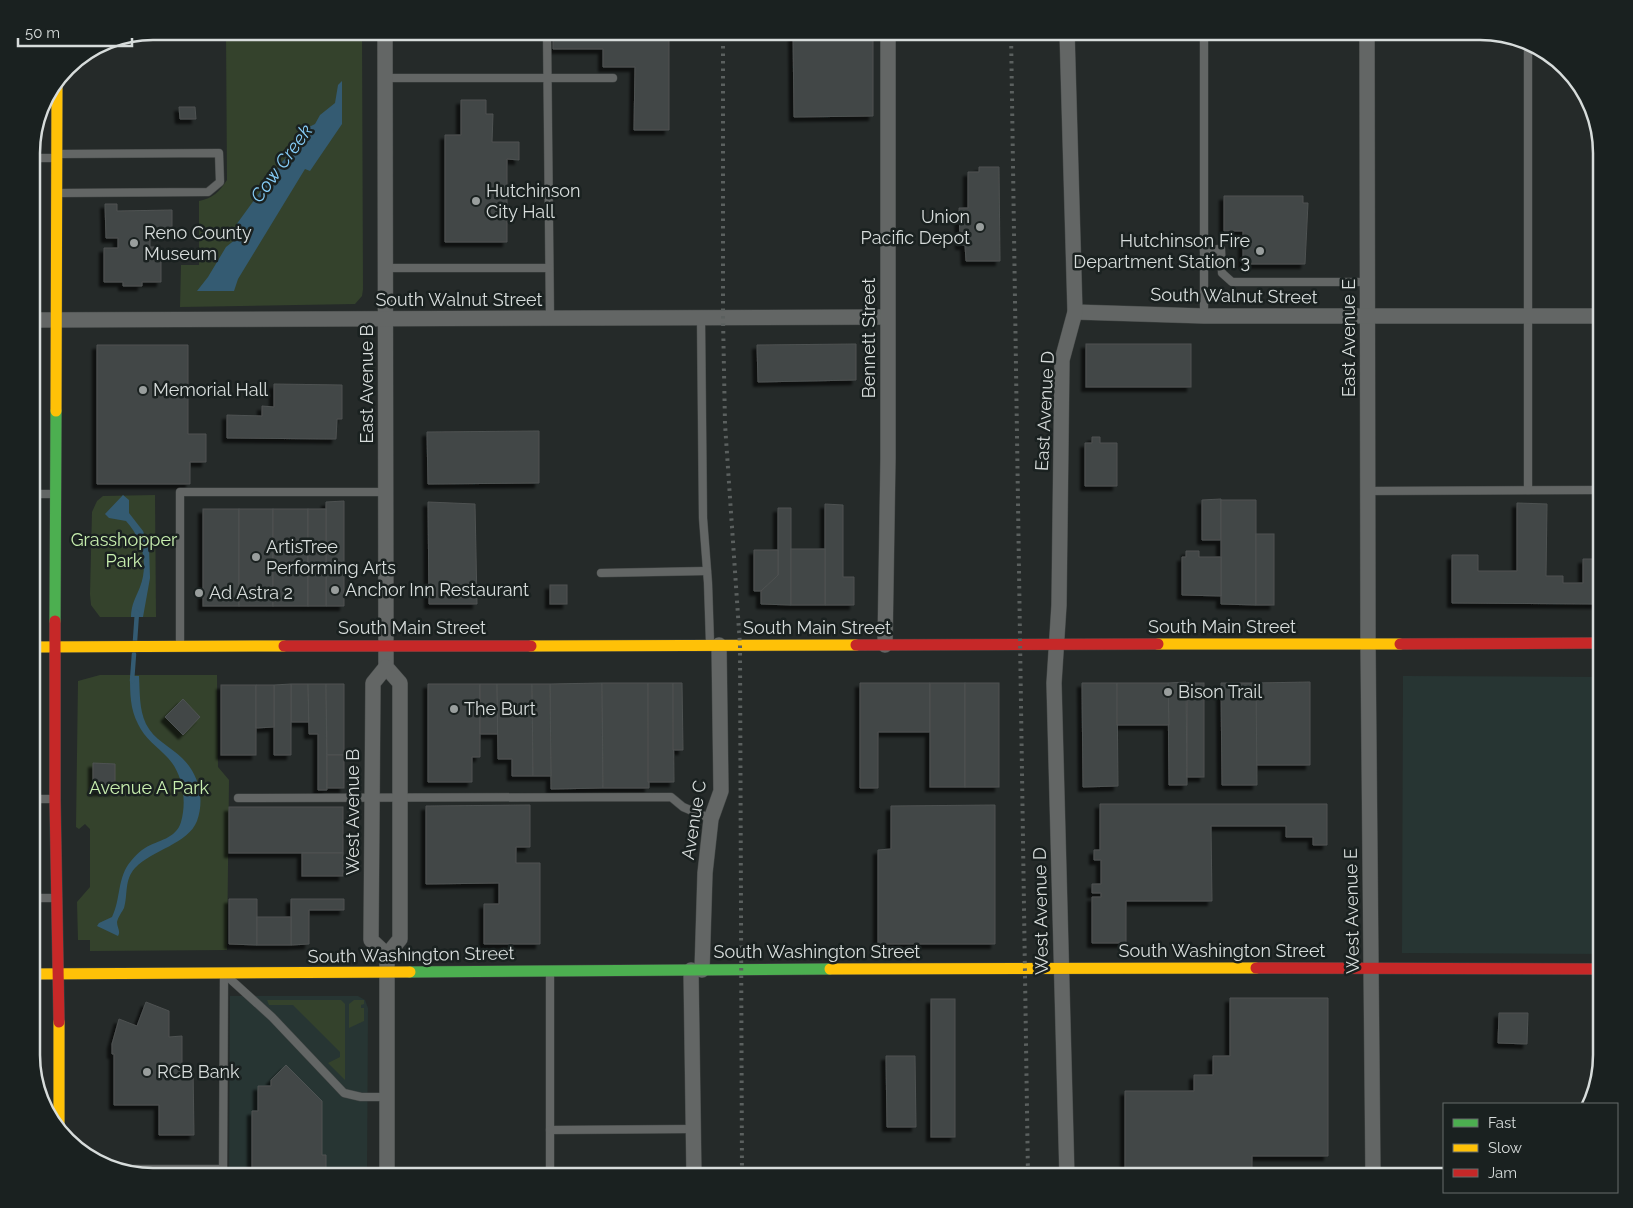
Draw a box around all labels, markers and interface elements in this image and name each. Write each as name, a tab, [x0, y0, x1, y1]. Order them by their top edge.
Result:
scale bar	[18, 15, 131, 47]
text: 50 m	[25, 24, 60, 42]
water label: Cow Creek	[245, 120, 317, 206]
place label: Hutchinson City Hall	[486, 180, 581, 222]
marker: Hutchinson City Hall	[470, 195, 482, 207]
place label: Union Pacific Depot	[861, 206, 970, 248]
marker: Union Pacific Depot	[974, 221, 986, 233]
place label: Reno County Museum	[144, 222, 252, 264]
place label: Hutchinson Fire Department Station 3	[1073, 230, 1250, 272]
marker: Reno County Museum	[128, 237, 140, 249]
marker: Hutchinson Fire Department Station 3	[1254, 245, 1266, 257]
street label: Bennett Street	[858, 278, 879, 398]
street label: East Avenue E	[1338, 279, 1359, 397]
street label: South Walnut Street	[1150, 284, 1318, 307]
street label: South Walnut Street	[375, 289, 543, 310]
street label: East Avenue B	[356, 324, 377, 444]
street label: East Avenue D	[1031, 350, 1058, 471]
place label: Memorial Hall	[153, 379, 268, 400]
marker: Memorial Hall	[137, 384, 149, 396]
park label: Grasshopper Park	[71, 529, 178, 571]
place label: ArtisTree Performing Arts	[266, 536, 396, 578]
marker: ArtisTree Performing Arts	[250, 551, 262, 563]
place label: Anchor Inn Restaurant	[345, 579, 529, 600]
place label: Ad Astra 2	[209, 582, 293, 603]
marker: Anchor Inn Restaurant	[329, 584, 341, 596]
marker: Ad Astra 2	[193, 587, 205, 599]
street label: South Main Street	[1148, 616, 1296, 637]
street label: South Main Street	[338, 617, 486, 638]
street label: South Main Street	[743, 617, 891, 638]
place label: Bison Trail	[1178, 681, 1262, 702]
marker: Bison Trail	[1162, 686, 1174, 698]
place label: The Burt	[464, 698, 536, 719]
marker: The Burt	[448, 703, 460, 715]
street label: West Avenue B	[342, 749, 363, 875]
park label: Avenue A Park	[89, 777, 210, 798]
street label: Avenue C	[677, 779, 710, 861]
street label: West Avenue D	[1029, 847, 1052, 975]
street label: West Avenue E	[1340, 848, 1363, 974]
street label: South Washington Street	[1119, 940, 1325, 961]
street label: South Washington Street	[714, 941, 920, 962]
street label: South Washington Street	[307, 942, 515, 967]
place label: RCB Bank	[157, 1061, 240, 1082]
marker: RCB Bank	[141, 1066, 153, 1078]
legend	[1443, 1103, 1618, 1193]
text: Fast	[1488, 1114, 1516, 1132]
text: Slow	[1488, 1139, 1522, 1157]
text: Jam	[1488, 1164, 1517, 1182]

